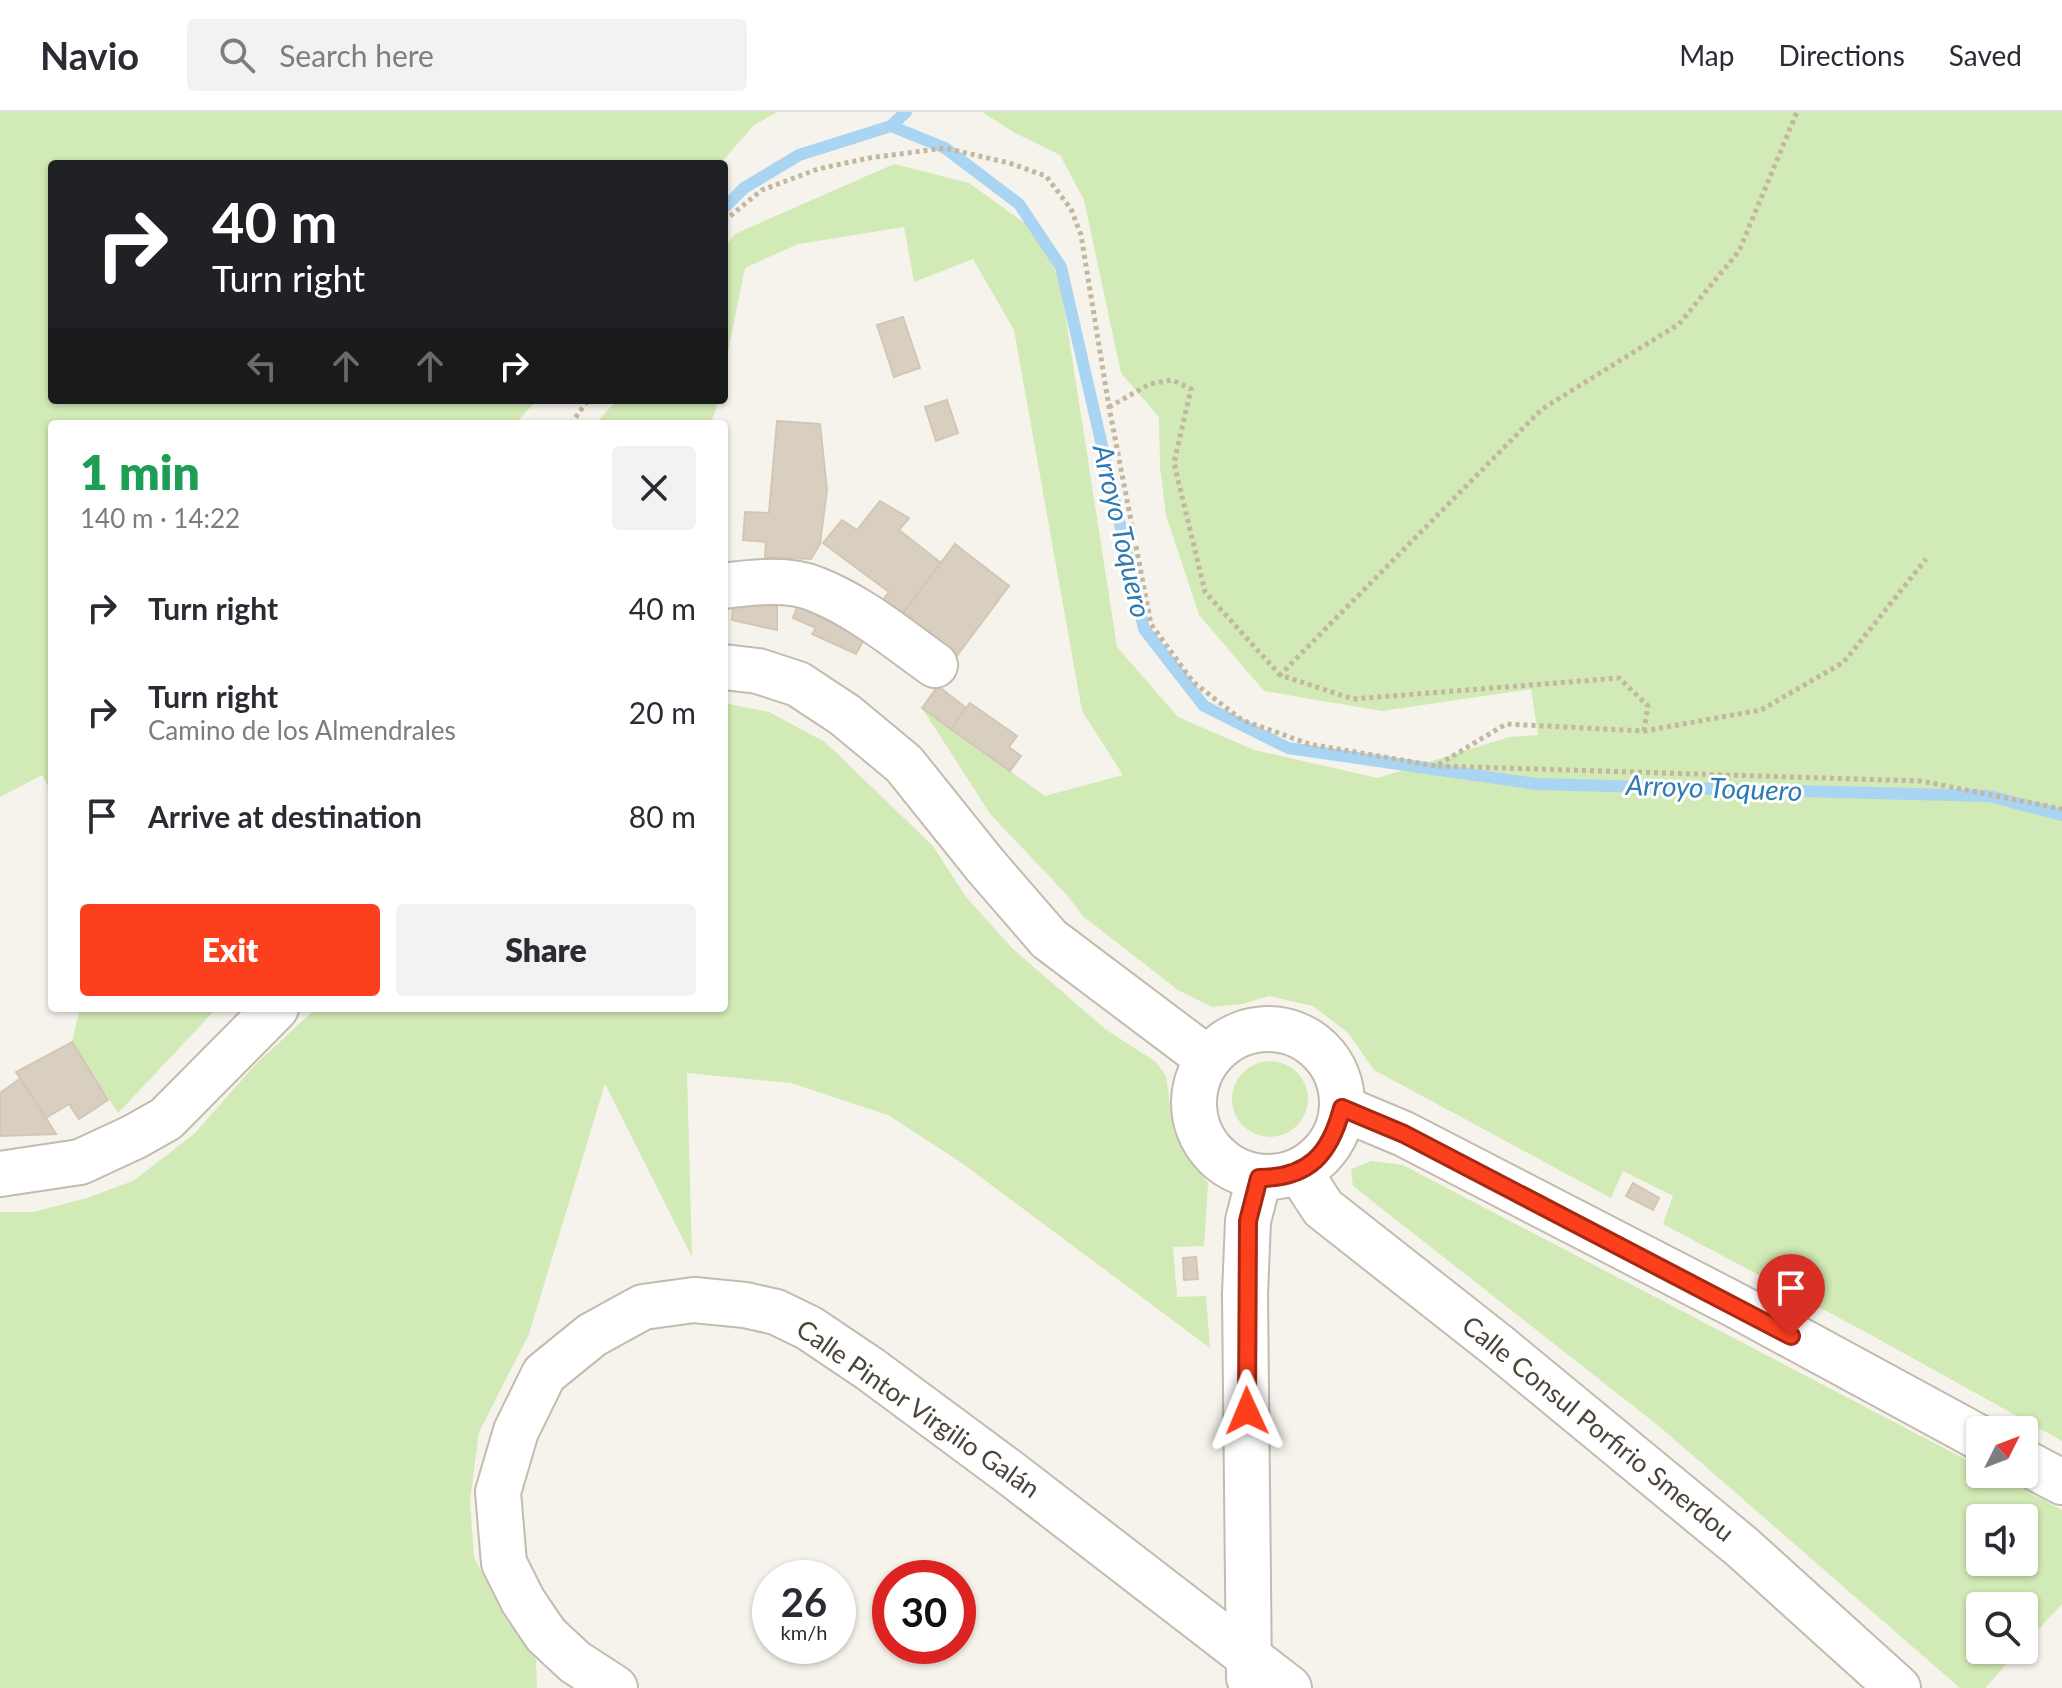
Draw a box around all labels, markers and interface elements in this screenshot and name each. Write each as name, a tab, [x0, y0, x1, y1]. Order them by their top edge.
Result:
search box	[187, 19, 747, 91]
text: Navio	[40, 32, 139, 78]
icon: search	[215, 33, 259, 77]
text: Search here	[279, 37, 434, 73]
text: Map	[1679, 38, 1734, 72]
text: Directions	[1778, 38, 1905, 72]
text: Saved	[1949, 38, 2022, 72]
text: 40 m	[212, 188, 337, 255]
icon: right	[80, 192, 184, 296]
text: Turn right	[212, 256, 365, 300]
icon: left	[240, 344, 284, 388]
icon: ahead	[324, 344, 368, 388]
icon: ahead	[408, 344, 452, 388]
icon: right	[492, 344, 536, 388]
water label: Arroyo Toquero	[1086, 440, 1159, 621]
text: 1 min	[80, 443, 200, 500]
button: close	[612, 446, 696, 530]
text: 140 m · 14:22	[80, 502, 240, 534]
icon: right	[80, 586, 124, 630]
text: Turn right	[148, 590, 278, 626]
text: 40 m	[629, 590, 696, 626]
text: Turn right	[148, 678, 278, 714]
icon: right	[80, 690, 124, 734]
text: 20 m	[629, 694, 696, 730]
text: Camino de los Almendrales	[148, 714, 456, 746]
water label: Arroyo Toquero	[1624, 767, 1803, 807]
icon: arrive	[80, 794, 124, 838]
text: Arrive at destination	[148, 798, 422, 834]
text: 80 m	[629, 798, 696, 834]
button: Exit	[80, 904, 380, 996]
button: Share	[396, 904, 696, 996]
pin	[1757, 1254, 1825, 1336]
icon: arrive	[1769, 1266, 1813, 1310]
street label: Calle Consul Porfirio Smerdou	[1456, 1309, 1741, 1548]
street label: Calle Pintor Virgilio Galán	[791, 1312, 1046, 1504]
position arrow	[1205, 1369, 1289, 1453]
north arrow	[1966, 1416, 2038, 1488]
map controls	[1966, 1416, 2038, 1664]
button: sound	[1966, 1504, 2038, 1576]
speed limit sign: 30	[872, 1560, 976, 1664]
text: 26	[781, 1578, 827, 1626]
button: search	[1966, 1592, 2038, 1664]
text: km/h	[781, 1620, 827, 1644]

